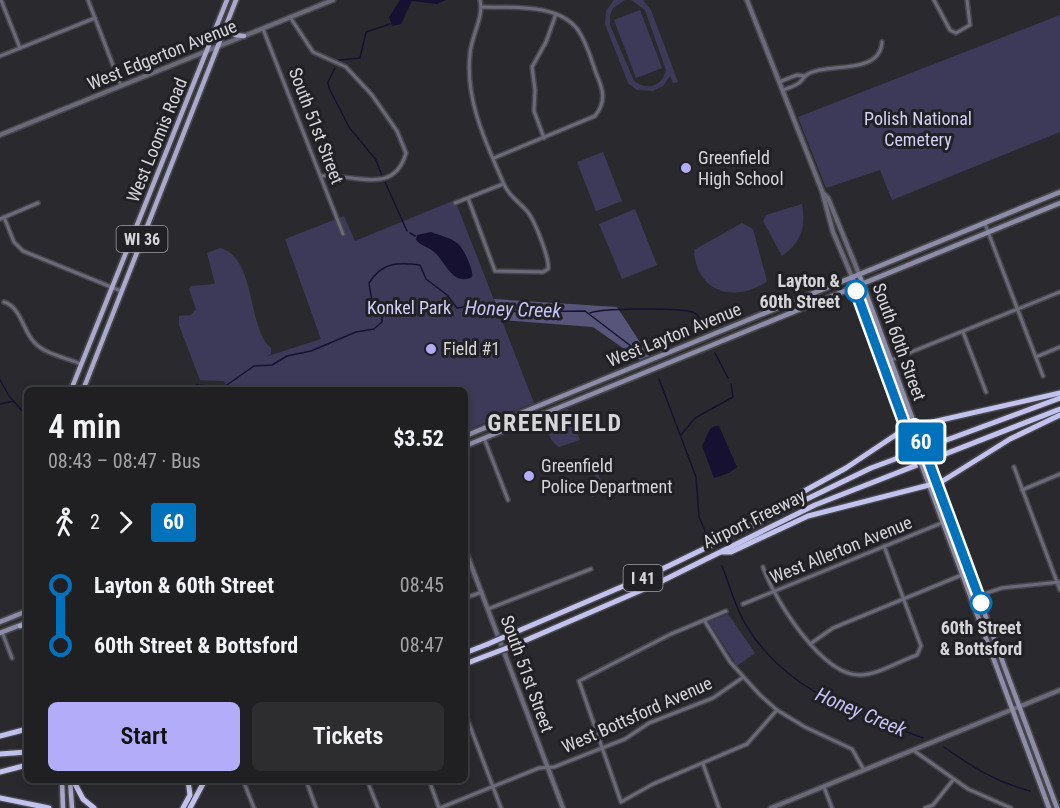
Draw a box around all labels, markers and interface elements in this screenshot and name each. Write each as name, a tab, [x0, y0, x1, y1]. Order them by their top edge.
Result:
street label: West Edgerton Avenue	[84, 15, 240, 94]
street label: South 51st Street	[285, 65, 348, 187]
street label: West Loomis Road	[122, 75, 191, 205]
park label: Polish National Cemetery	[864, 108, 972, 150]
place label: Greenfield High School	[698, 147, 784, 189]
marker: Greenfield High School	[679, 161, 693, 175]
road number: WI 36	[116, 226, 168, 252]
place label: Layton & 60th Street	[760, 270, 841, 312]
marker: Layton & 60th Street	[845, 280, 867, 302]
street label: South 60th Street	[869, 280, 930, 403]
water label: Honey Creek	[464, 295, 563, 323]
park label: Konkel Park	[367, 297, 451, 318]
street label: West Layton Avenue	[604, 298, 744, 371]
place label: Field #1	[443, 338, 500, 359]
marker: Field #1	[424, 342, 438, 356]
text: 4 min	[48, 407, 121, 446]
district label: GREENFIELD	[487, 409, 623, 437]
line badge: 60	[894, 422, 948, 462]
text: $3.52	[393, 426, 444, 451]
text: 60	[910, 430, 932, 454]
text: 08:43 – 08:47 · Bus	[48, 449, 201, 473]
place label: Greenfield Police Department	[541, 455, 673, 497]
marker: Greenfield Police Department	[522, 469, 536, 483]
street label: Airport Freeway	[699, 484, 809, 552]
icon: walk	[48, 506, 81, 539]
icon: forward	[109, 506, 142, 539]
text: 2	[90, 510, 100, 534]
text: 60	[163, 510, 184, 534]
street label: West Allerton Avenue	[767, 511, 915, 588]
road number: I 41	[624, 565, 662, 591]
text: Layton & 60th Street	[94, 573, 274, 598]
text: 08:45	[400, 573, 444, 597]
marker: 60th Street & Bottsford	[970, 592, 992, 614]
street label: South 51st Street	[497, 613, 558, 735]
place label: 60th Street & Bottsford	[940, 617, 1022, 659]
text: 60th Street & Bottsford	[94, 633, 298, 658]
text: 08:47	[400, 633, 444, 657]
street label: West Bottsford Avenue	[558, 672, 715, 757]
water label: Honey Creek	[812, 682, 911, 742]
button: Start	[48, 702, 240, 771]
button: Tickets	[252, 702, 444, 771]

